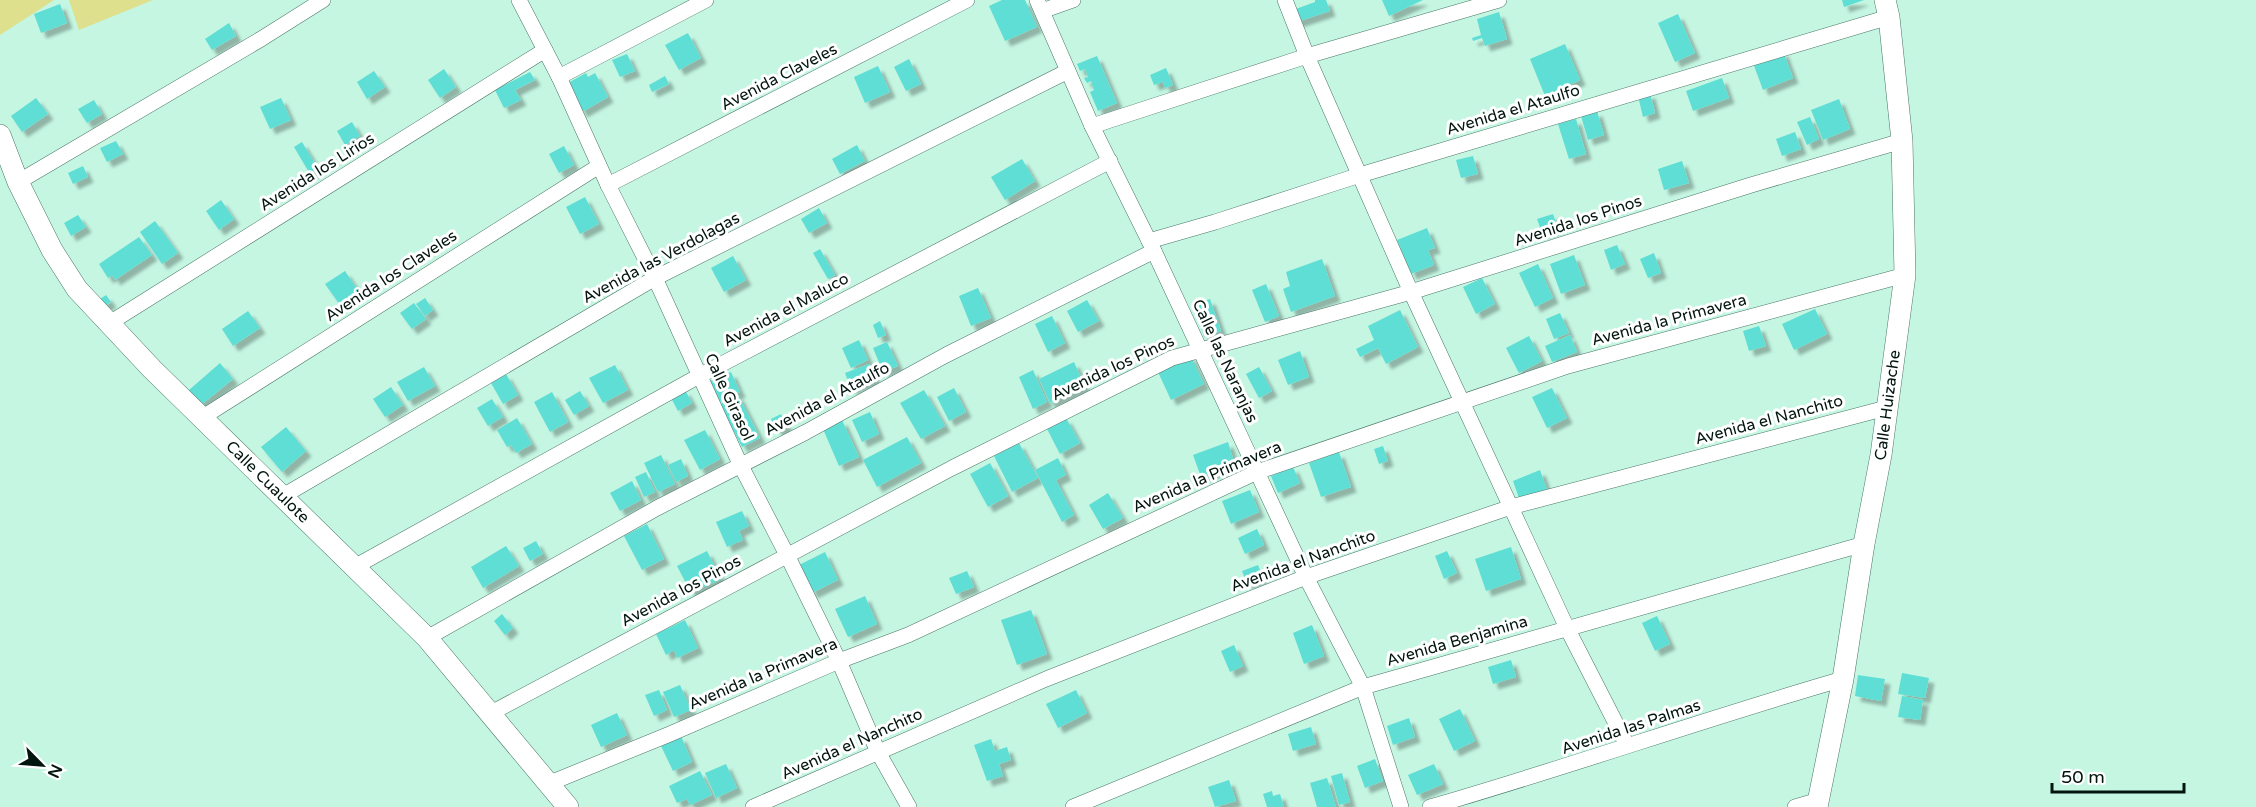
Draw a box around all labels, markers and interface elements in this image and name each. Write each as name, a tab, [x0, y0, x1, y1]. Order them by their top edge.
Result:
street label: Avenida Claveles	[717, 39, 841, 115]
street label: Avenida el Ataulfo	[1444, 80, 1582, 140]
street label: Avenida los Lirios	[256, 129, 378, 215]
street label: Avenida los Pinos	[1512, 191, 1644, 251]
street label: Avenida las Verdolagas	[579, 208, 743, 308]
street label: Avenida los Claveles	[321, 226, 461, 326]
street label: Avenida el Maluco	[720, 268, 852, 352]
street label: Avenida la Primavera	[1589, 290, 1749, 350]
street label: Calle las Naranjas	[1188, 296, 1262, 426]
street label: Avenida los Pinos	[1048, 331, 1178, 405]
street label: Calle Huizache	[1870, 349, 1905, 462]
street label: Calle Girasol	[700, 350, 758, 444]
street label: Avenida el Ataulfo	[761, 358, 893, 440]
street label: Avenida el Nanchito	[1693, 391, 1845, 449]
street label: Calle Cuaulote	[221, 437, 314, 527]
street label: Avenida la Primavera	[1130, 437, 1284, 517]
street label: Avenida el Nanchito	[1228, 526, 1378, 596]
street label: Avenida los Pinos	[618, 551, 744, 631]
street label: Avenida Benjamina	[1384, 611, 1530, 671]
street label: Avenida la Primavera	[686, 634, 840, 714]
street label: Avenida las Palmas	[1559, 695, 1703, 759]
street label: Avenida el Nanchito	[778, 704, 926, 784]
north arrow	[12, 735, 72, 795]
scale bar	[2052, 756, 2184, 794]
text: N	[43, 761, 66, 781]
text: 50 m	[2061, 766, 2105, 788]

